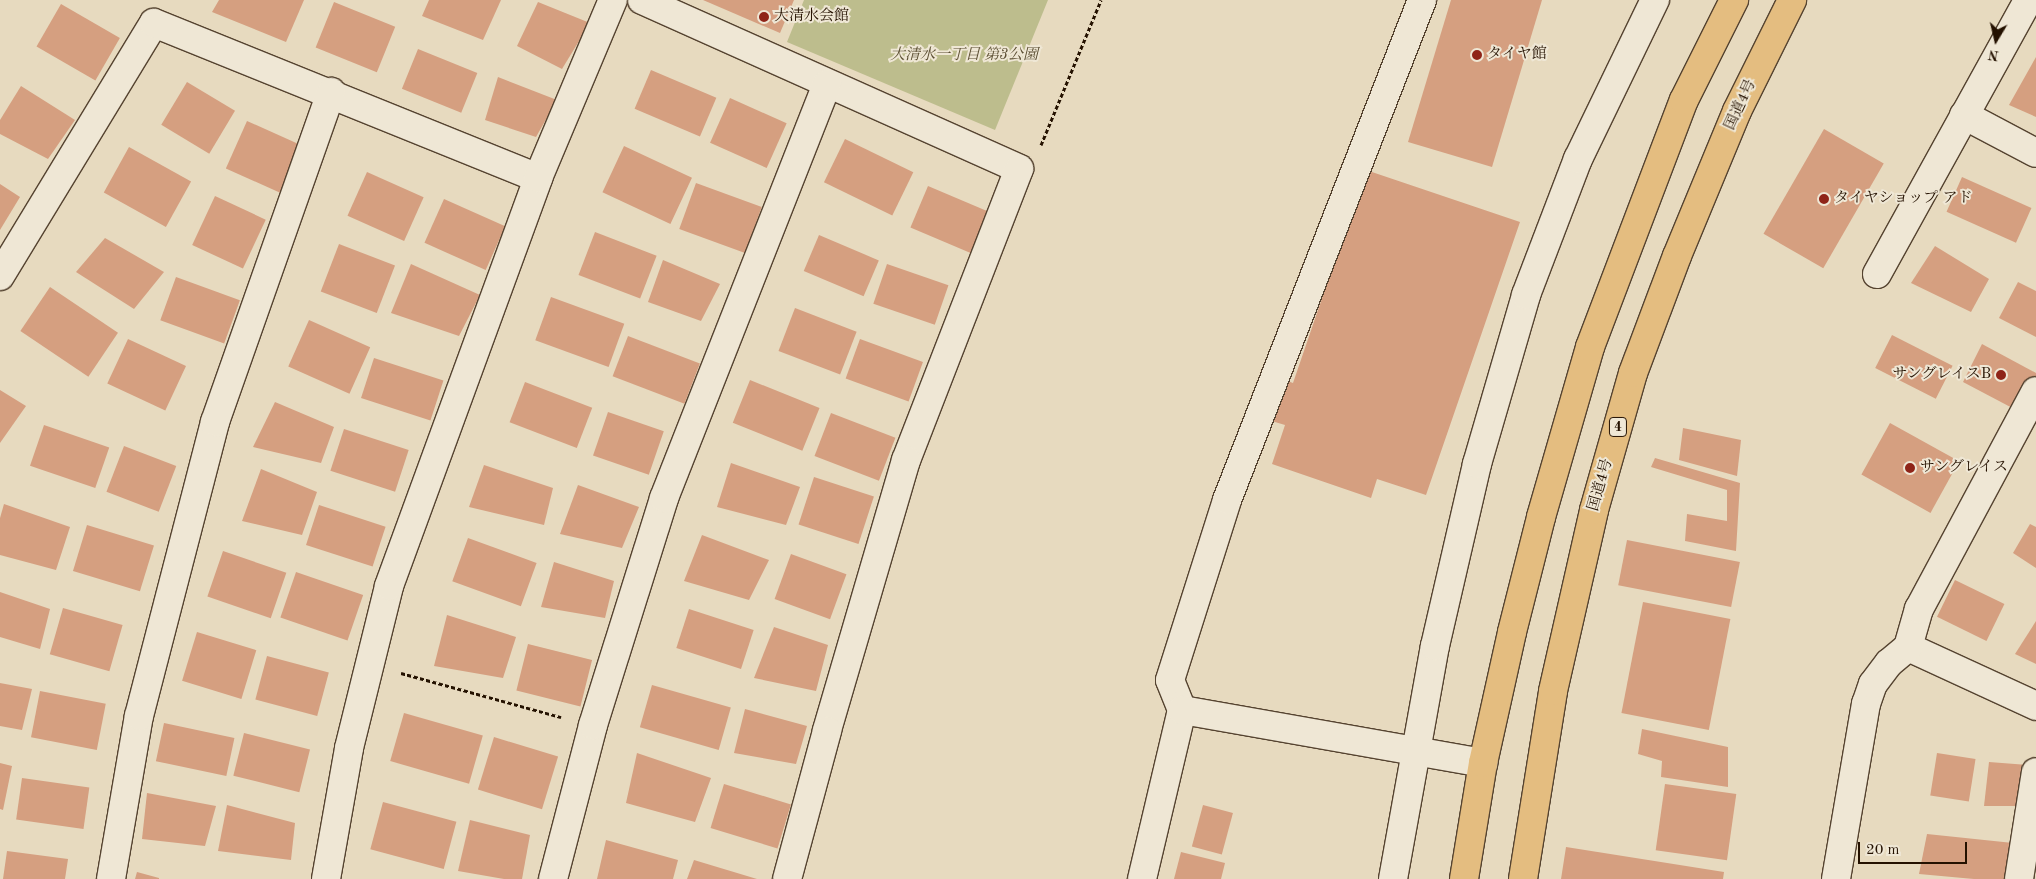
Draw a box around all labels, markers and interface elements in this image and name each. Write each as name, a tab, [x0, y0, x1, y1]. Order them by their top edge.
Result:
place label: 大清水会館	[774, 8, 849, 26]
marker: 大清水会館	[758, 11, 770, 23]
north arrow	[1971, 15, 2021, 65]
place label: タイヤ館	[1487, 46, 1547, 64]
park label: 大清水一丁目 第3公園	[890, 47, 1038, 65]
text: N	[1987, 47, 2000, 63]
marker: タイヤ館	[1471, 49, 1483, 61]
street label: 国道4号	[1721, 77, 1761, 133]
place label: タイヤショップ アド	[1834, 190, 1973, 208]
marker: タイヤショップ アド	[1818, 193, 1830, 205]
place label: サングレイスB	[1891, 366, 1991, 384]
marker: サングレイスB	[1995, 369, 2007, 381]
road number: 4	[1608, 416, 1628, 438]
street label: 国道4号	[1585, 457, 1617, 513]
place label: サングレイス	[1920, 459, 2010, 477]
marker: サングレイス	[1904, 462, 1916, 474]
scale bar	[1861, 832, 1970, 864]
text: 20 m	[1866, 843, 1900, 858]

